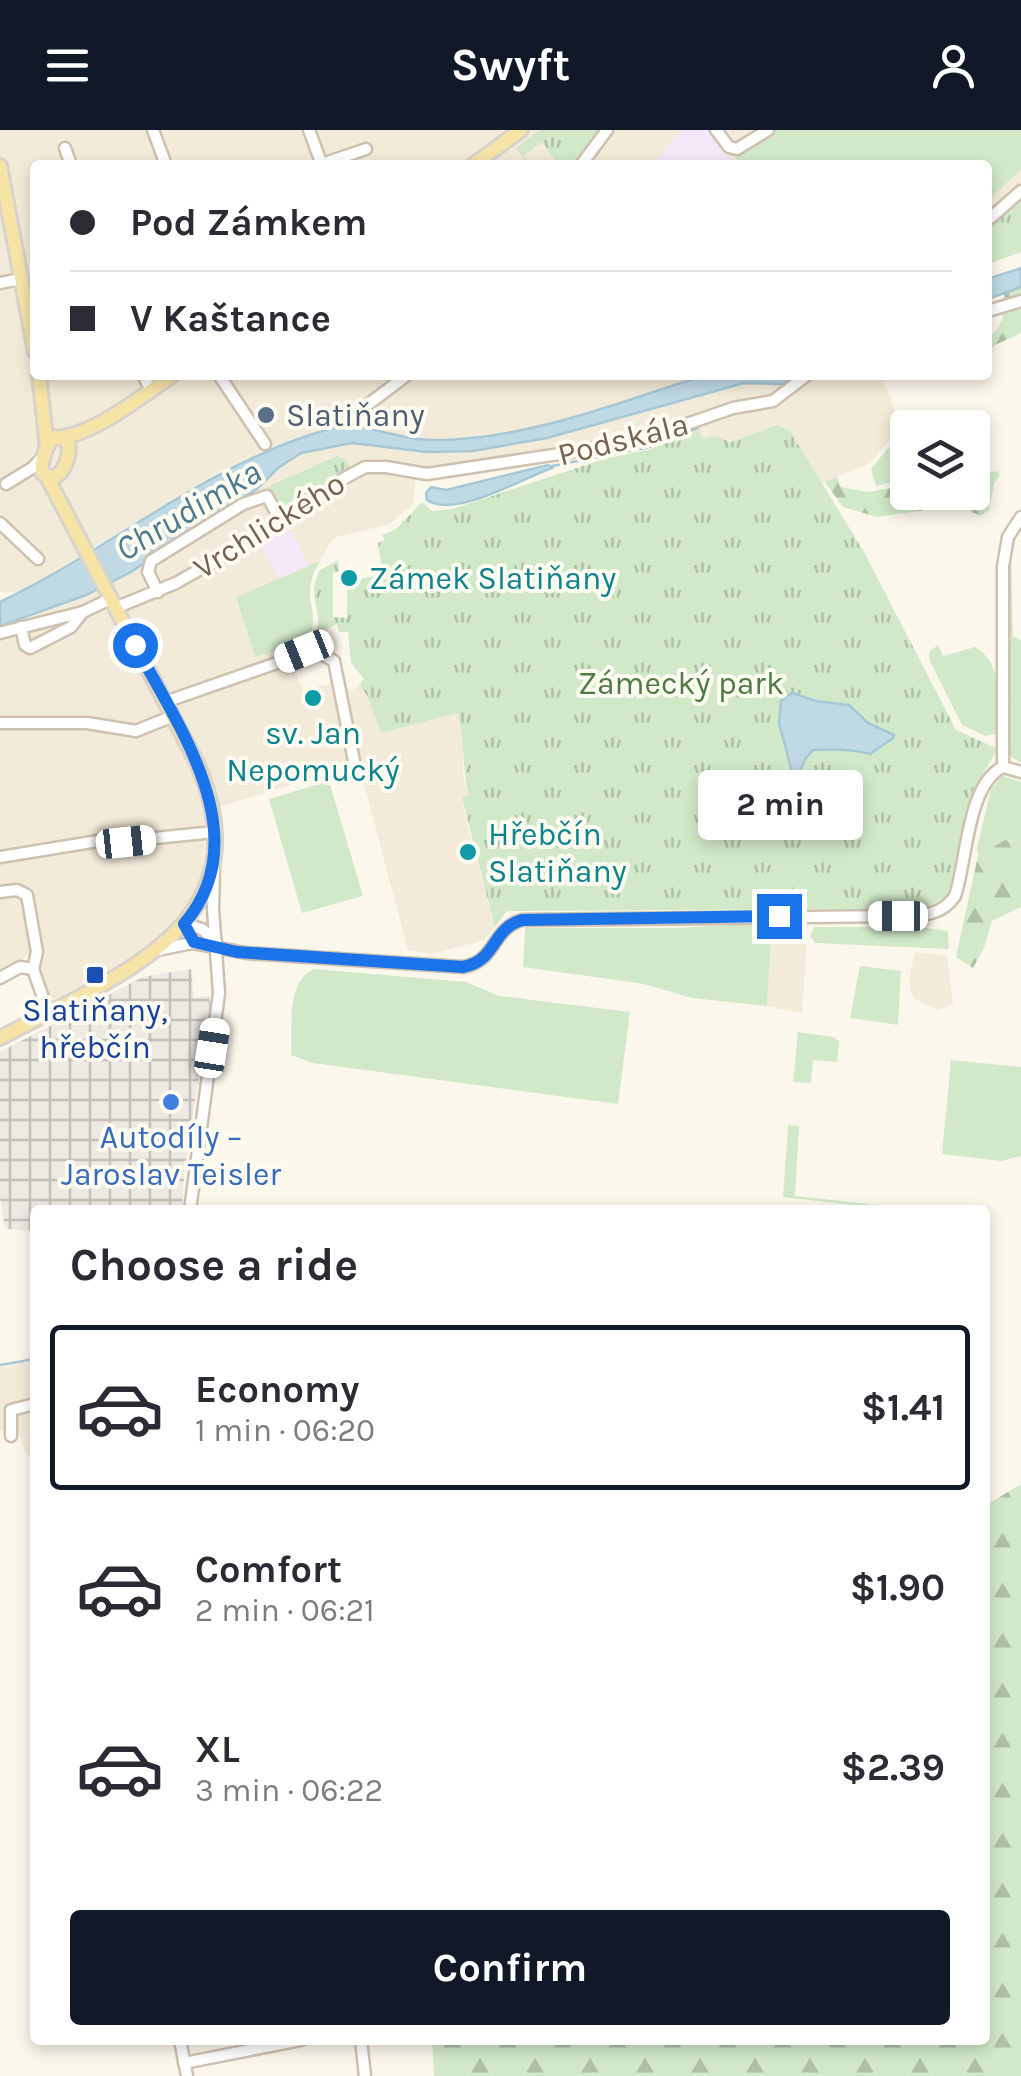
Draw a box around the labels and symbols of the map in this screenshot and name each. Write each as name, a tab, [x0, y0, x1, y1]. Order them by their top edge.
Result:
place label: Slatiňany	[286, 397, 425, 434]
marker: Slatiňany	[255, 404, 277, 426]
street label: Podskála	[554, 405, 692, 474]
water label: Chrudimka	[108, 451, 268, 570]
street label: Vrchlického	[187, 464, 352, 586]
place label: Zámek Slatiňany	[369, 560, 616, 597]
marker: Zámek Slatiňany	[338, 567, 360, 589]
route start	[113, 623, 158, 668]
car	[271, 626, 337, 676]
park label: Zámecký park	[578, 665, 784, 702]
marker: sv. Jan Nepomucký	[302, 687, 324, 709]
place label: sv. Jan Nepomucký	[226, 715, 400, 789]
callout: 2 min	[696, 771, 862, 841]
place label: Hřebčín Slatiňany	[488, 816, 627, 890]
car	[95, 824, 157, 860]
marker: Hřebčín Slatiňany	[457, 841, 479, 863]
route end	[757, 894, 802, 939]
car	[868, 901, 928, 931]
marker: Slatiňany, hřebčín	[84, 964, 106, 986]
place label: Slatiňany, hřebčín	[22, 992, 168, 1066]
car	[192, 1016, 232, 1080]
marker: Autodíly – Jaroslav Teisler	[160, 1091, 182, 1113]
place label: Autodíly – Jaroslav Teisler	[61, 1119, 281, 1193]

